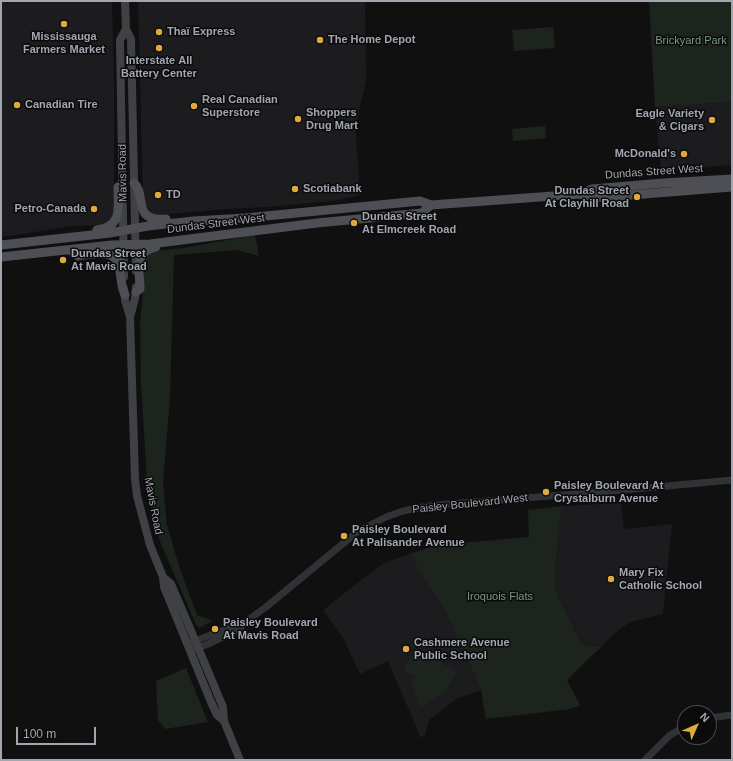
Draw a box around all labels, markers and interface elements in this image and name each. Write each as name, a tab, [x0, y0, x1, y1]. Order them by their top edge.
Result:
marker: Mississauga Farmers Market	[59, 19, 69, 29]
place label: Thaï Express	[167, 25, 235, 39]
marker: Thaï Express	[154, 27, 164, 37]
place label: Mississauga Farmers Market	[23, 30, 105, 56]
place label: The Home Depot	[328, 33, 415, 47]
park label: Brickyard Park	[655, 34, 727, 48]
marker: The Home Depot	[315, 35, 325, 45]
marker: Interstate All Battery Center	[154, 43, 164, 53]
place label: Interstate All Battery Center	[121, 54, 197, 80]
place label: Real Canadian Superstore	[202, 93, 278, 119]
place label: Canadian Tire	[25, 98, 98, 112]
marker: Canadian Tire	[12, 100, 22, 110]
marker: Real Canadian Superstore	[189, 101, 199, 111]
place label: Shoppers Drug Mart	[306, 106, 358, 132]
place label: Eagle Variety & Cigars	[636, 107, 704, 133]
marker: Shoppers Drug Mart	[293, 114, 303, 124]
marker: Eagle Variety & Cigars	[707, 115, 717, 125]
street label: Mavis Road	[116, 144, 130, 202]
place label: McDonald's	[615, 147, 676, 161]
marker: McDonald's	[679, 149, 689, 159]
street label: Dundas Street West	[605, 162, 703, 182]
place label: Scotiabank	[303, 182, 362, 196]
marker: Scotiabank	[290, 184, 300, 194]
place label: Dundas Street At Clayhill Road	[545, 184, 629, 210]
place label: TD	[166, 188, 181, 202]
marker: TD	[153, 190, 163, 200]
marker: Dundas Street At Clayhill Road	[632, 192, 642, 202]
place label: Petro-Canada	[14, 202, 86, 216]
marker: Petro-Canada	[89, 204, 99, 214]
place label: Dundas Street At Elmcreek Road	[362, 210, 456, 236]
street label: Dundas Street West	[166, 211, 266, 237]
marker: Dundas Street At Elmcreek Road	[349, 218, 359, 228]
place label: Dundas Street At Mavis Road	[71, 247, 147, 273]
marker: Dundas Street At Mavis Road	[58, 255, 68, 265]
street label: Mavis Road	[141, 476, 165, 536]
place label: Paisley Boulevard At Crystalburn Avenue	[554, 479, 663, 505]
marker: Paisley Boulevard At Crystalburn Avenue	[541, 487, 551, 497]
street label: Paisley Boulevard West	[412, 491, 528, 517]
place label: Paisley Boulevard At Palisander Avenue	[352, 523, 465, 549]
marker: Paisley Boulevard At Palisander Avenue	[339, 531, 349, 541]
place label: Mary Fix Catholic School	[619, 566, 702, 592]
marker: Mary Fix Catholic School	[606, 574, 616, 584]
park label: Iroquois Flats	[467, 590, 533, 604]
place label: Paisley Boulevard At Mavis Road	[223, 616, 318, 642]
marker: Paisley Boulevard At Mavis Road	[210, 624, 220, 634]
place label: Cashmere Avenue Public School	[414, 636, 510, 662]
marker: Cashmere Avenue Public School	[401, 644, 411, 654]
north arrow	[677, 705, 717, 745]
text: N	[698, 710, 712, 724]
scale bar	[18, 719, 98, 745]
text: 100 m	[23, 727, 56, 741]

